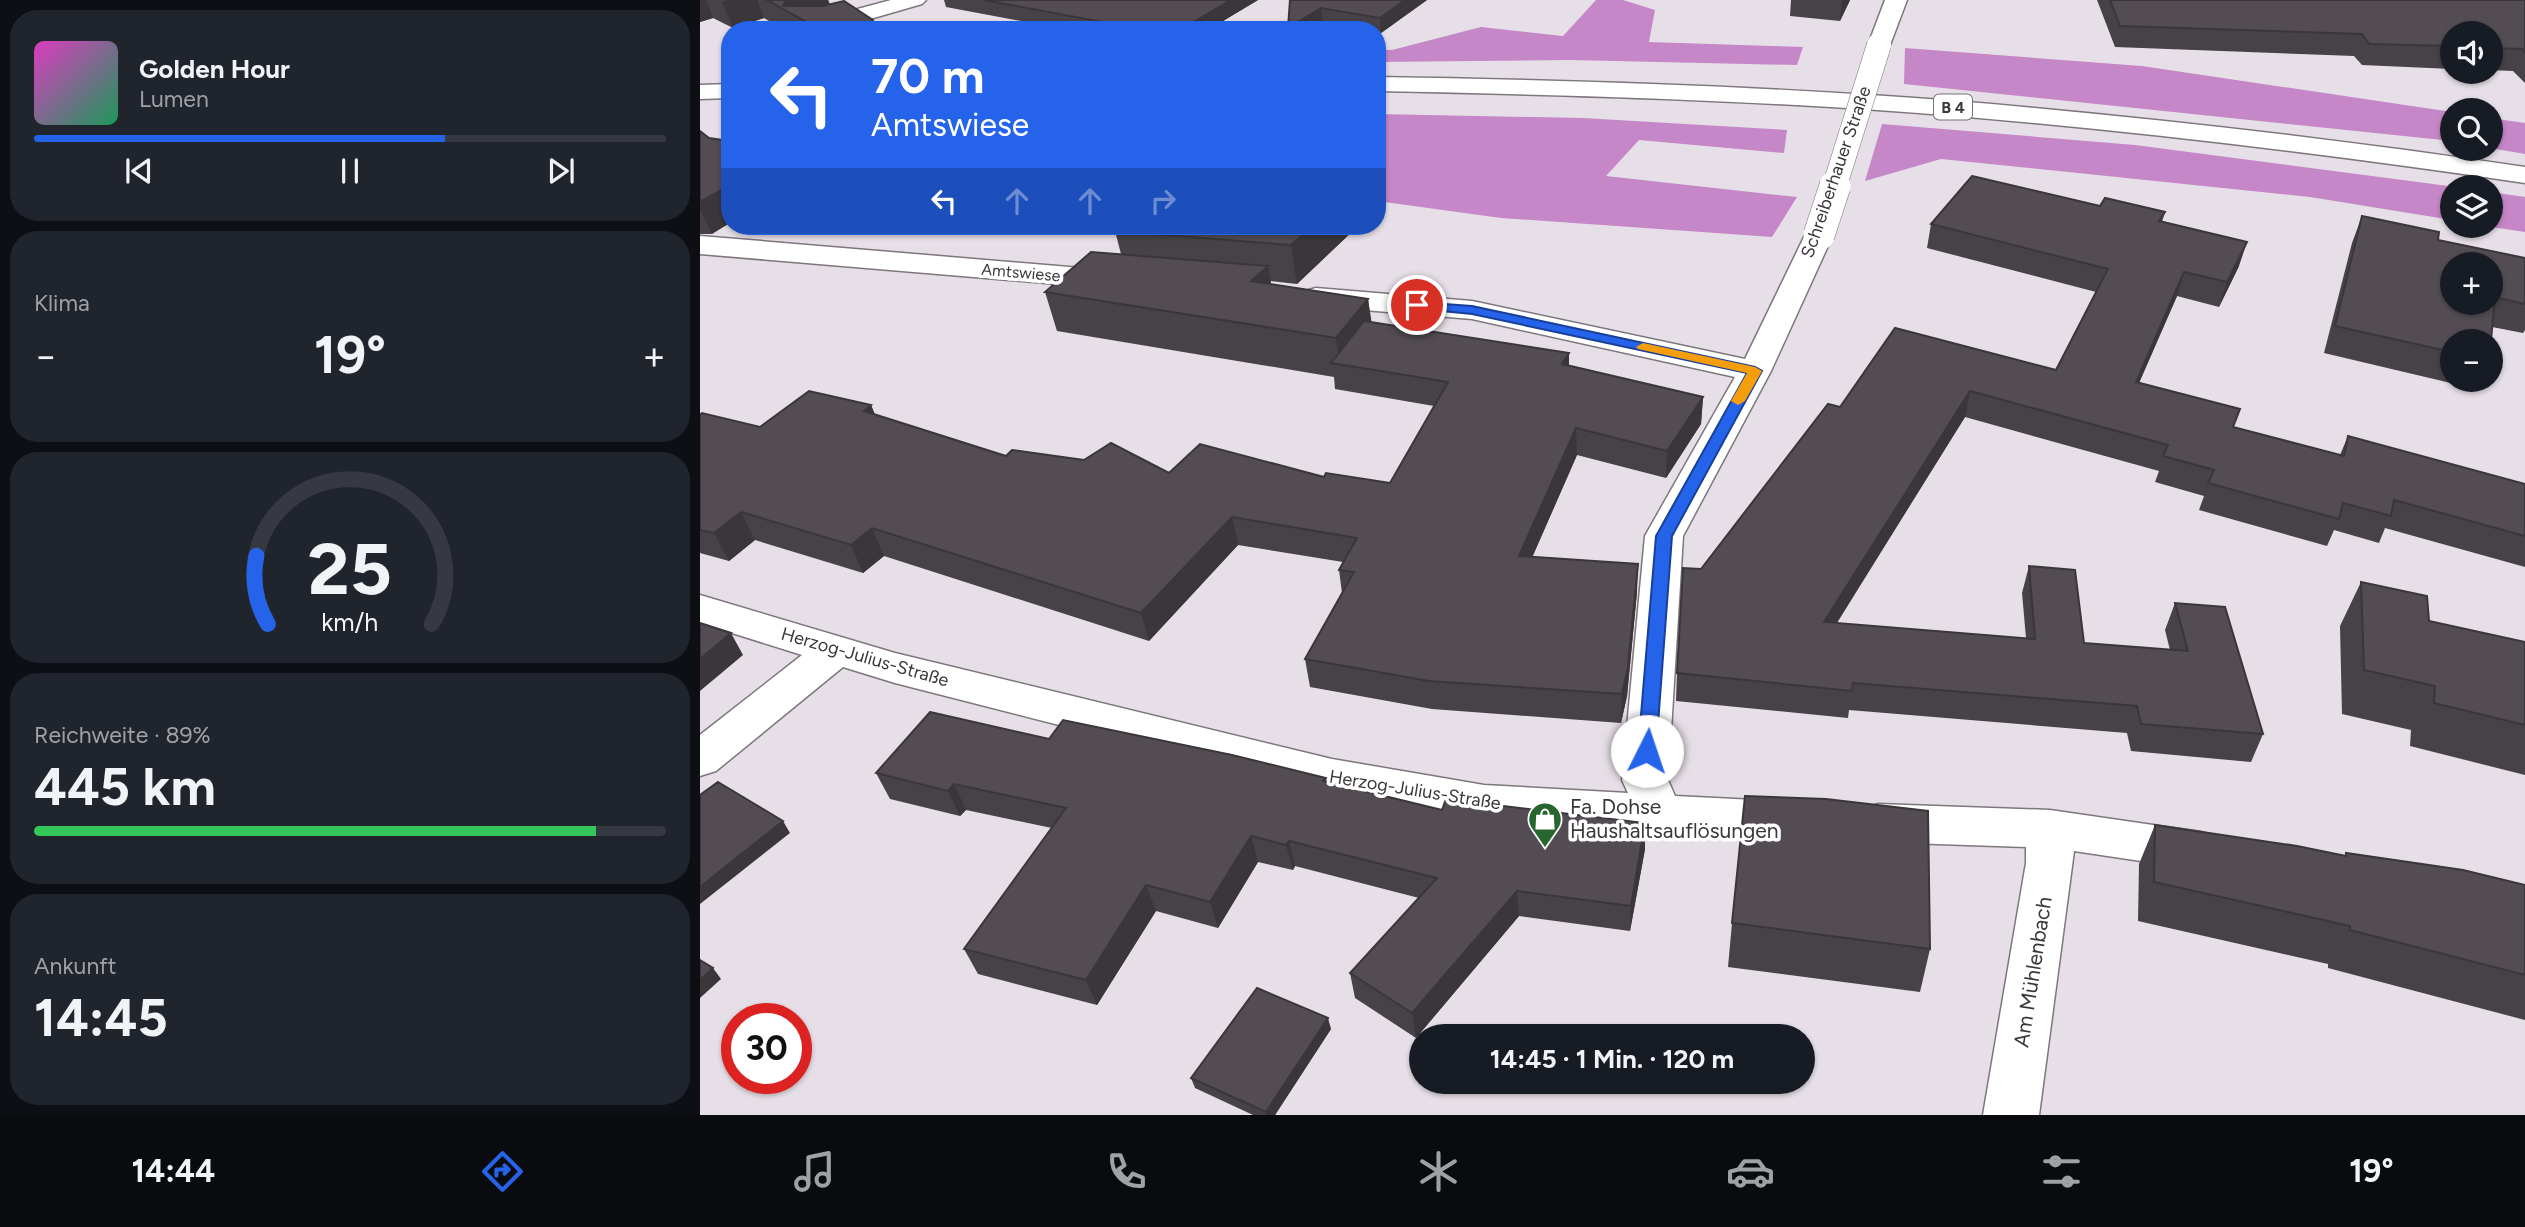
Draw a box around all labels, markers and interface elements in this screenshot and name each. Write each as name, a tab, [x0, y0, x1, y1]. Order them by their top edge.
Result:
map controls	[2440, 21, 2503, 392]
button: sound	[2440, 21, 2503, 84]
text: 70 m	[871, 46, 984, 105]
icon: left	[756, 49, 847, 140]
text: Golden Hour	[139, 53, 290, 85]
street label: Schreiberhauer Straße	[1796, 83, 1876, 261]
text: Lumen	[139, 85, 209, 113]
road number: B 4	[1934, 94, 1972, 120]
button: search	[2440, 98, 2503, 161]
text: Amtswiese	[871, 106, 1029, 144]
icon: previous	[120, 152, 158, 190]
icon: pause	[331, 152, 369, 190]
icon: next	[542, 152, 580, 190]
button: layers	[2440, 175, 2503, 238]
icon: left	[925, 182, 963, 220]
icon: ahead	[998, 182, 1036, 220]
icon: ahead	[1071, 182, 1109, 220]
icon: right	[1144, 182, 1182, 220]
button: +	[2440, 252, 2503, 315]
street label: Amtswiese	[981, 260, 1061, 285]
pin	[1387, 275, 1447, 335]
icon: arrive	[1398, 286, 1436, 324]
text: Klima	[34, 289, 90, 317]
text: 19°	[314, 324, 386, 386]
button: −	[2440, 329, 2503, 392]
text: −	[34, 333, 58, 379]
text: +	[642, 333, 666, 379]
text: 25	[308, 525, 392, 612]
text: km/h	[321, 606, 379, 636]
street label: Herzog-Julius-Straße	[779, 623, 951, 692]
position arrow	[1610, 714, 1684, 788]
text: Reichweite · 89%	[34, 721, 211, 749]
text: 445 km	[34, 756, 216, 818]
street label: Herzog-Julius-Straße	[1328, 766, 1502, 814]
place label: Fa. Dohse Haushaltsauflösungen	[1570, 794, 1778, 843]
shop icon: Fa. Dohse Haushaltsauflösungen	[1526, 800, 1564, 849]
street label: Am Mühlenbach	[2008, 895, 2057, 1049]
text: Ankunft	[34, 952, 116, 980]
text: 14:45	[34, 987, 168, 1049]
speed limit sign: 30	[721, 1003, 812, 1094]
text: 14:45 · 1 Min. · 120 m	[1490, 1043, 1734, 1075]
icon: directions	[478, 1147, 527, 1196]
icon: music	[790, 1147, 839, 1196]
icon: phone	[1102, 1147, 1151, 1196]
icon: climate	[1414, 1147, 1463, 1196]
icon: car	[1726, 1147, 1775, 1196]
icon: filters	[2037, 1147, 2086, 1196]
text: 14:44	[131, 1152, 215, 1190]
text: 19°	[2349, 1152, 2394, 1190]

